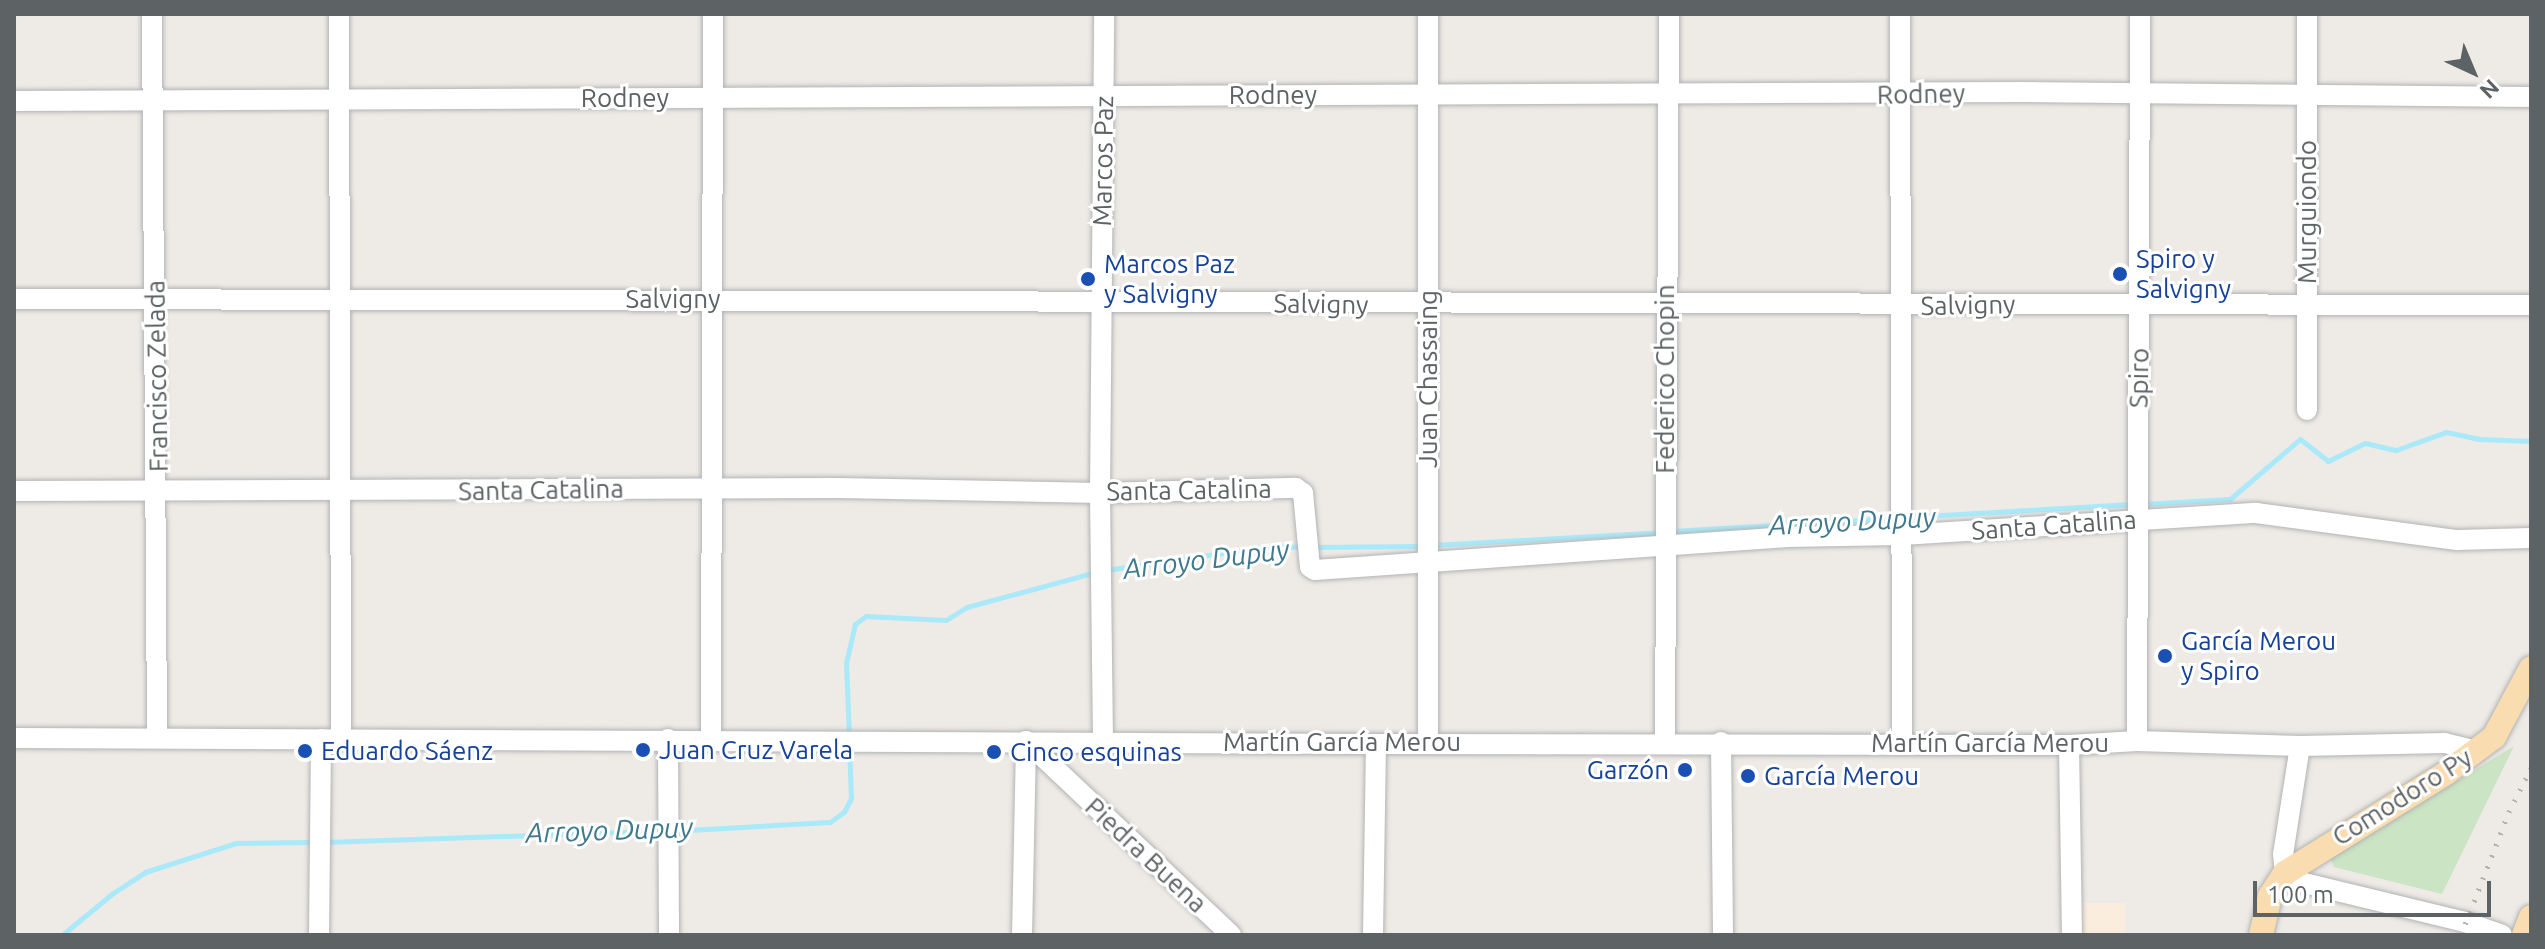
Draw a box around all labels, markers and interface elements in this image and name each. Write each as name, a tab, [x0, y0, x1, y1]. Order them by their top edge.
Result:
north arrow	[2433, 32, 2513, 112]
text: N	[2475, 75, 2505, 104]
street label: Rodney	[1877, 78, 1965, 110]
street label: Rodney	[1229, 79, 1317, 111]
street label: Rodney	[581, 82, 669, 114]
street label: Marcos Paz	[1086, 95, 1120, 227]
street label: Murguiondo	[2291, 140, 2323, 284]
place label: Spiro y Salvigny	[2136, 243, 2231, 304]
place label: Marcos Paz y Salvigny	[1104, 248, 1235, 310]
marker: Spiro y Salvigny	[2111, 265, 2129, 283]
marker: Marcos Paz y Salvigny	[1079, 270, 1097, 288]
street label: Francisco Zelada	[140, 280, 174, 472]
street label: Salvigny	[626, 283, 720, 315]
street label: Federico Chopin	[1649, 284, 1681, 474]
street label: Salvigny	[1273, 288, 1369, 320]
street label: Salvigny	[1920, 289, 2016, 321]
street label: Juan Chassaing	[1412, 290, 1444, 468]
street label: Spiro	[2123, 348, 2155, 408]
street label: Santa Catalina	[458, 473, 624, 507]
street label: Santa Catalina	[1106, 473, 1272, 507]
water label: Arroyo Dupuy	[1768, 500, 1936, 542]
street label: Santa Catalina	[1970, 504, 2138, 546]
water label: Arroyo Dupuy	[1121, 532, 1291, 586]
place label: García Merou y Spiro	[2181, 625, 2336, 686]
marker: García Merou y Spiro	[2156, 647, 2174, 665]
street label: Martín García Merou	[1223, 726, 1461, 758]
street label: Martín García Merou	[1871, 727, 2109, 759]
place label: Juan Cruz Varela	[659, 734, 853, 766]
place label: Eduardo Sáenz	[321, 735, 493, 767]
place label: Cinco esquinas	[1010, 736, 1182, 768]
marker: Juan Cruz Varela	[634, 741, 652, 759]
marker: Eduardo Sáenz	[296, 742, 314, 760]
street label: Comodoro Py	[2327, 742, 2477, 852]
marker: Cinco esquinas	[985, 743, 1003, 761]
place label: Garzón	[1587, 754, 1669, 786]
place label: García Merou	[1764, 760, 1919, 792]
marker: Garzón	[1676, 761, 1694, 779]
marker: García Merou	[1739, 767, 1757, 785]
street label: Piedra Buena	[1079, 791, 1213, 919]
water label: Arroyo Dupuy	[525, 810, 693, 850]
scale bar	[2257, 865, 2495, 915]
text: 100 m	[2267, 881, 2334, 908]

